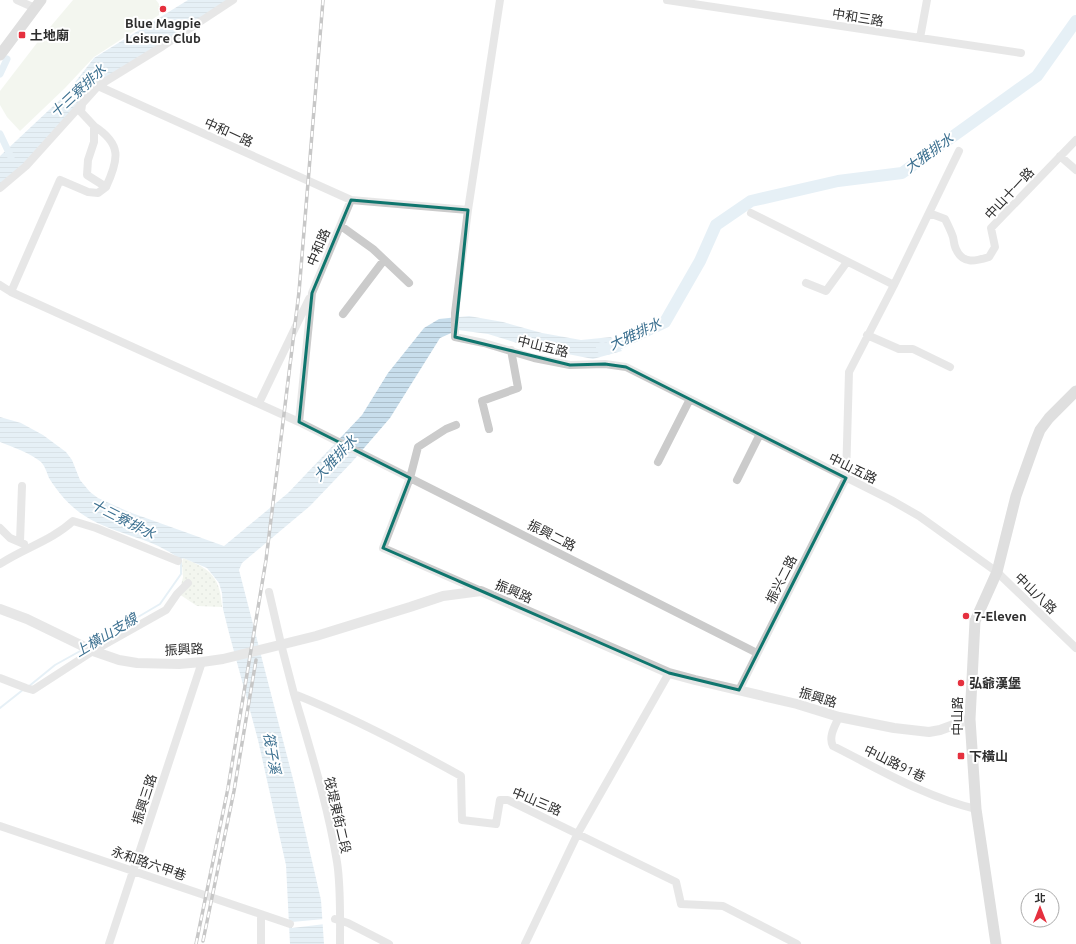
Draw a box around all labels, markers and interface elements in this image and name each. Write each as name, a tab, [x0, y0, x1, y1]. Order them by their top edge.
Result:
marker: Blue Magpie Leisure Club	[158, 4, 168, 14]
street label: 中和三路	[831, 6, 885, 28]
place label: Blue Magpie Leisure Club	[125, 16, 201, 45]
place label: 土地廟	[30, 28, 69, 42]
marker: 土地廟	[17, 30, 27, 40]
water label: 十三寮排水	[47, 61, 110, 121]
street label: 中和一路	[202, 115, 256, 149]
water label: 大雅排水	[902, 129, 957, 176]
street label: 中山十一路	[982, 164, 1036, 222]
street label: 中和路	[304, 226, 332, 268]
water label: 大雅排水	[606, 314, 665, 353]
street label: 中山五路	[516, 333, 570, 359]
water label: 大雅排水	[310, 431, 361, 484]
street label: 中山五路	[827, 450, 879, 486]
water label: 十三寮排水	[88, 496, 159, 542]
street label: 振興二路	[526, 517, 578, 553]
street label: 振兴二路	[763, 553, 799, 605]
street label: 中山八路	[1012, 570, 1060, 616]
street label: 振興路	[493, 577, 535, 605]
water label: 上橫山支線	[72, 609, 142, 660]
place label: 7-Eleven	[974, 609, 1027, 623]
marker: 7-Eleven	[961, 611, 971, 621]
street label: 振興路	[164, 641, 204, 657]
place label: 弘爺漢堡	[969, 676, 1021, 690]
marker: 弘爺漢堡	[956, 678, 966, 688]
street label: 振興路	[797, 685, 839, 709]
street label: 中山路	[950, 696, 964, 736]
water label: 筏子溪	[260, 731, 284, 777]
street label: 中山路91巷	[862, 742, 928, 784]
place label: 下橫山	[969, 749, 1008, 763]
marker: 下橫山	[956, 751, 966, 761]
street label: 振興三路	[129, 772, 159, 826]
street label: 筏堤東街二段	[322, 775, 354, 855]
street label: 中山三路	[510, 784, 564, 818]
street label: 永和路六甲巷	[110, 844, 188, 882]
north arrow	[1020, 888, 1060, 928]
text: 北	[1035, 892, 1046, 904]

